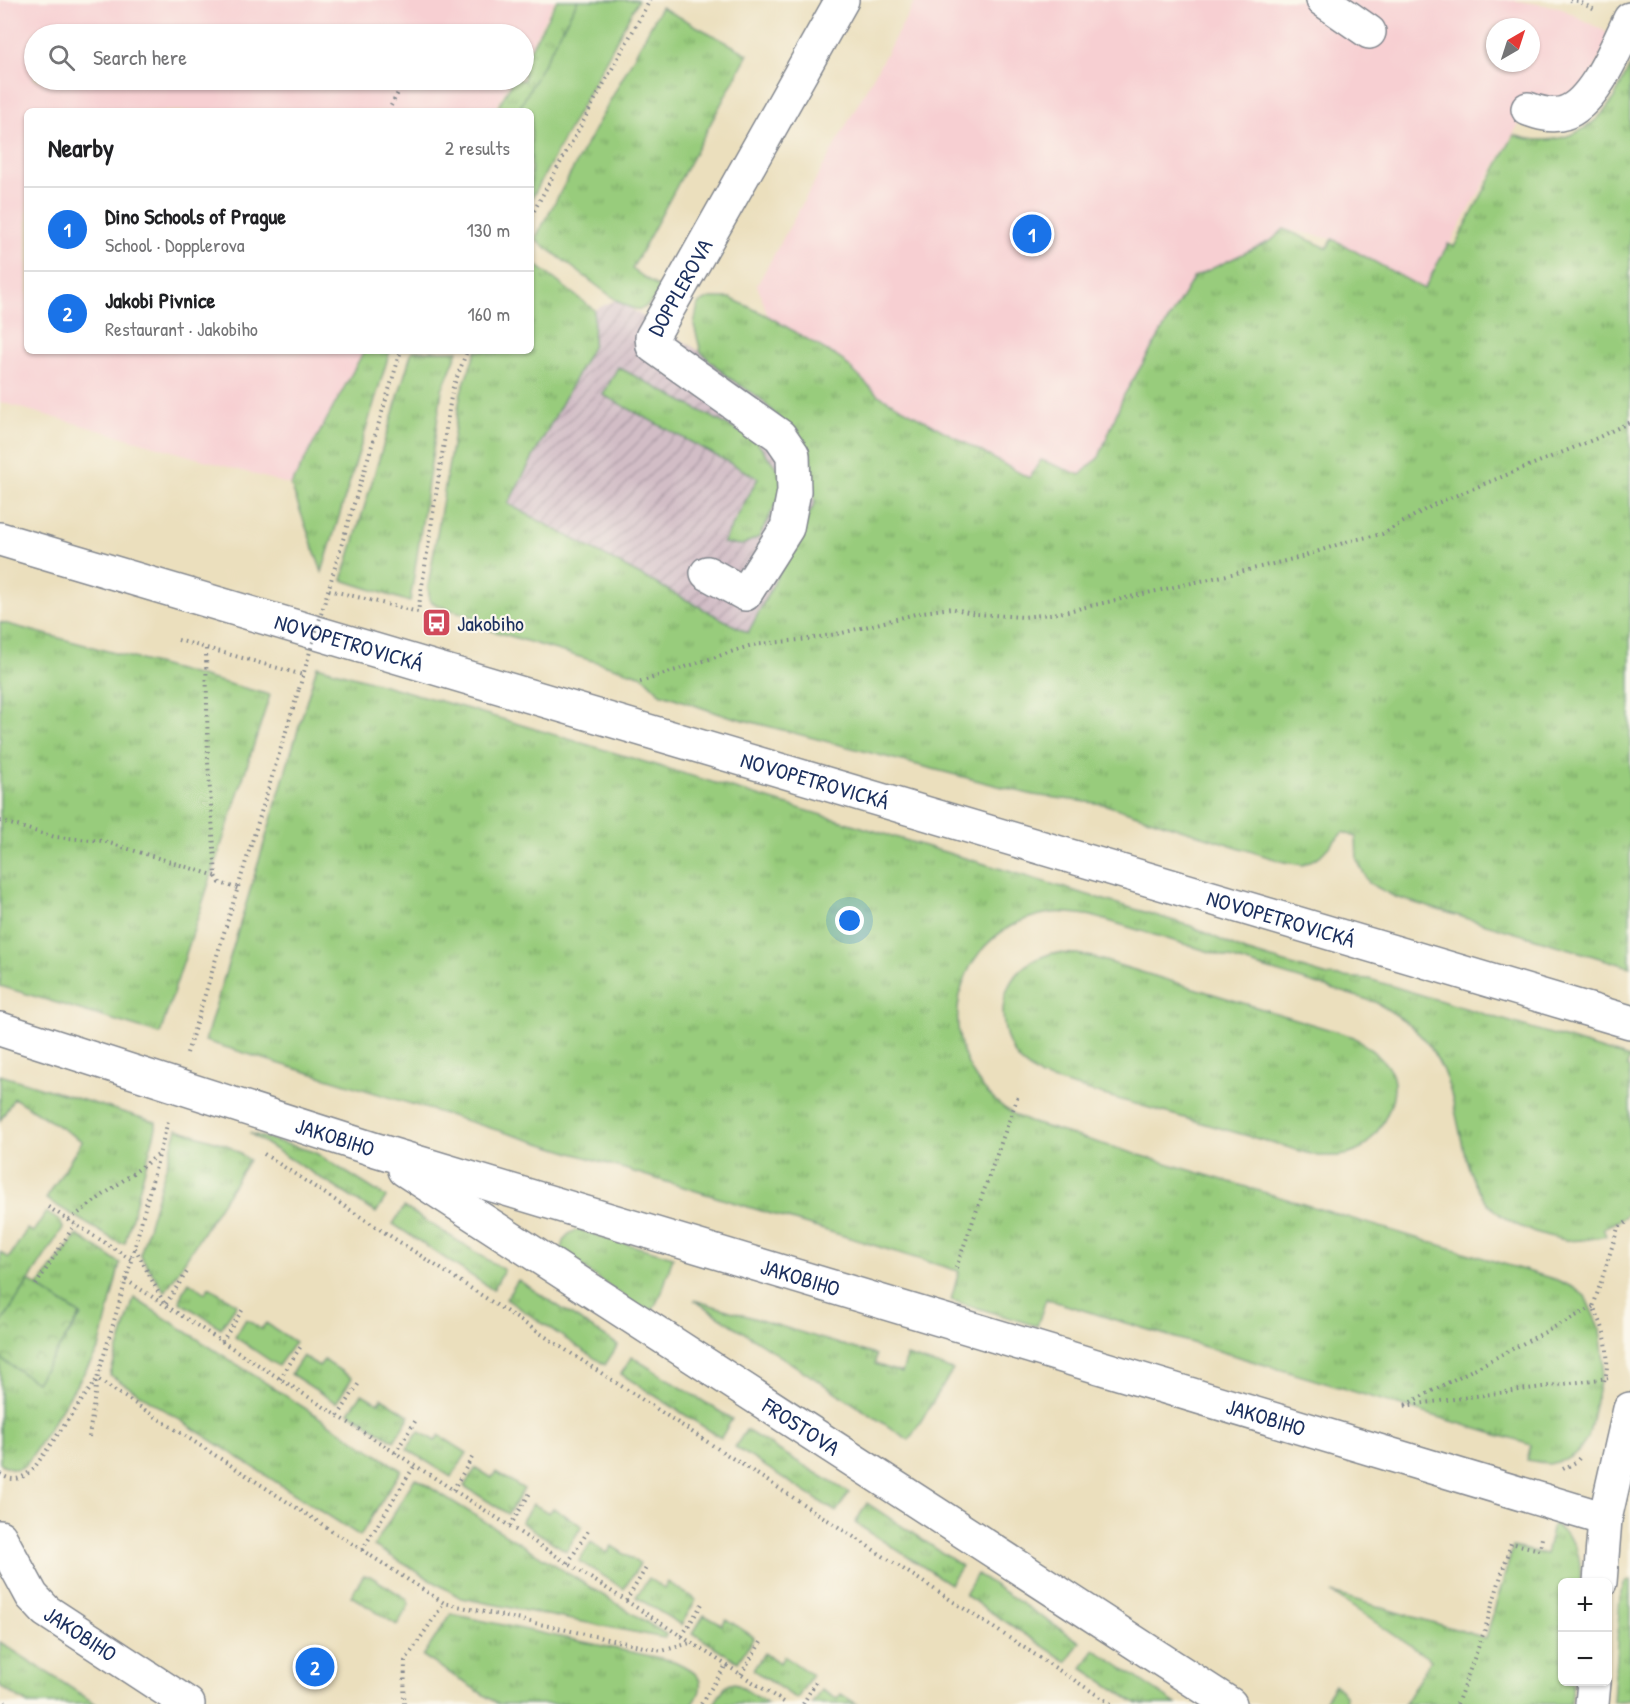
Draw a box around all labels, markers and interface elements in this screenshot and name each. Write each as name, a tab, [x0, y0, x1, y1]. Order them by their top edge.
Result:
north arrow	[1486, 18, 1540, 72]
search box	[24, 24, 534, 90]
icon: search	[45, 41, 78, 74]
text: Search here	[93, 42, 187, 72]
text: Nearby	[48, 130, 114, 165]
text: 2 results	[445, 134, 510, 161]
text: Dino Schools of Prague	[105, 201, 286, 231]
pin: 1	[1012, 212, 1052, 256]
text: 1	[64, 216, 71, 243]
text: 130 m	[467, 216, 510, 243]
text: School · Dopplerova	[105, 231, 245, 258]
street label: DOPPLEROVA	[641, 233, 719, 341]
text: Jakobi Pivnice	[105, 285, 215, 315]
text: 2	[63, 300, 72, 327]
text: 160 m	[468, 300, 510, 327]
text: Restaurant · Jakobiho	[105, 315, 258, 342]
street label: NOVOPETROVICKÁ	[271, 606, 427, 679]
bus stop icon: Jakobiho	[420, 607, 452, 639]
place label: Jakobiho	[457, 608, 524, 638]
street label: NOVOPETROVICKÁ	[737, 744, 893, 817]
street label: NOVOPETROVICKÁ	[1203, 882, 1359, 955]
your location	[835, 906, 864, 935]
street label: JAKOBIHO	[292, 1110, 378, 1164]
street label: JAKOBIHO	[757, 1251, 844, 1303]
street label: FROSTOVA	[756, 1390, 846, 1463]
street label: JAKOBIHO	[1222, 1391, 1309, 1443]
map controls	[1558, 1578, 1612, 1686]
button: +	[1558, 1578, 1612, 1632]
street label: JAKOBIHO	[38, 1599, 123, 1669]
button: −	[1558, 1632, 1612, 1686]
pin: 2	[296, 1644, 334, 1690]

